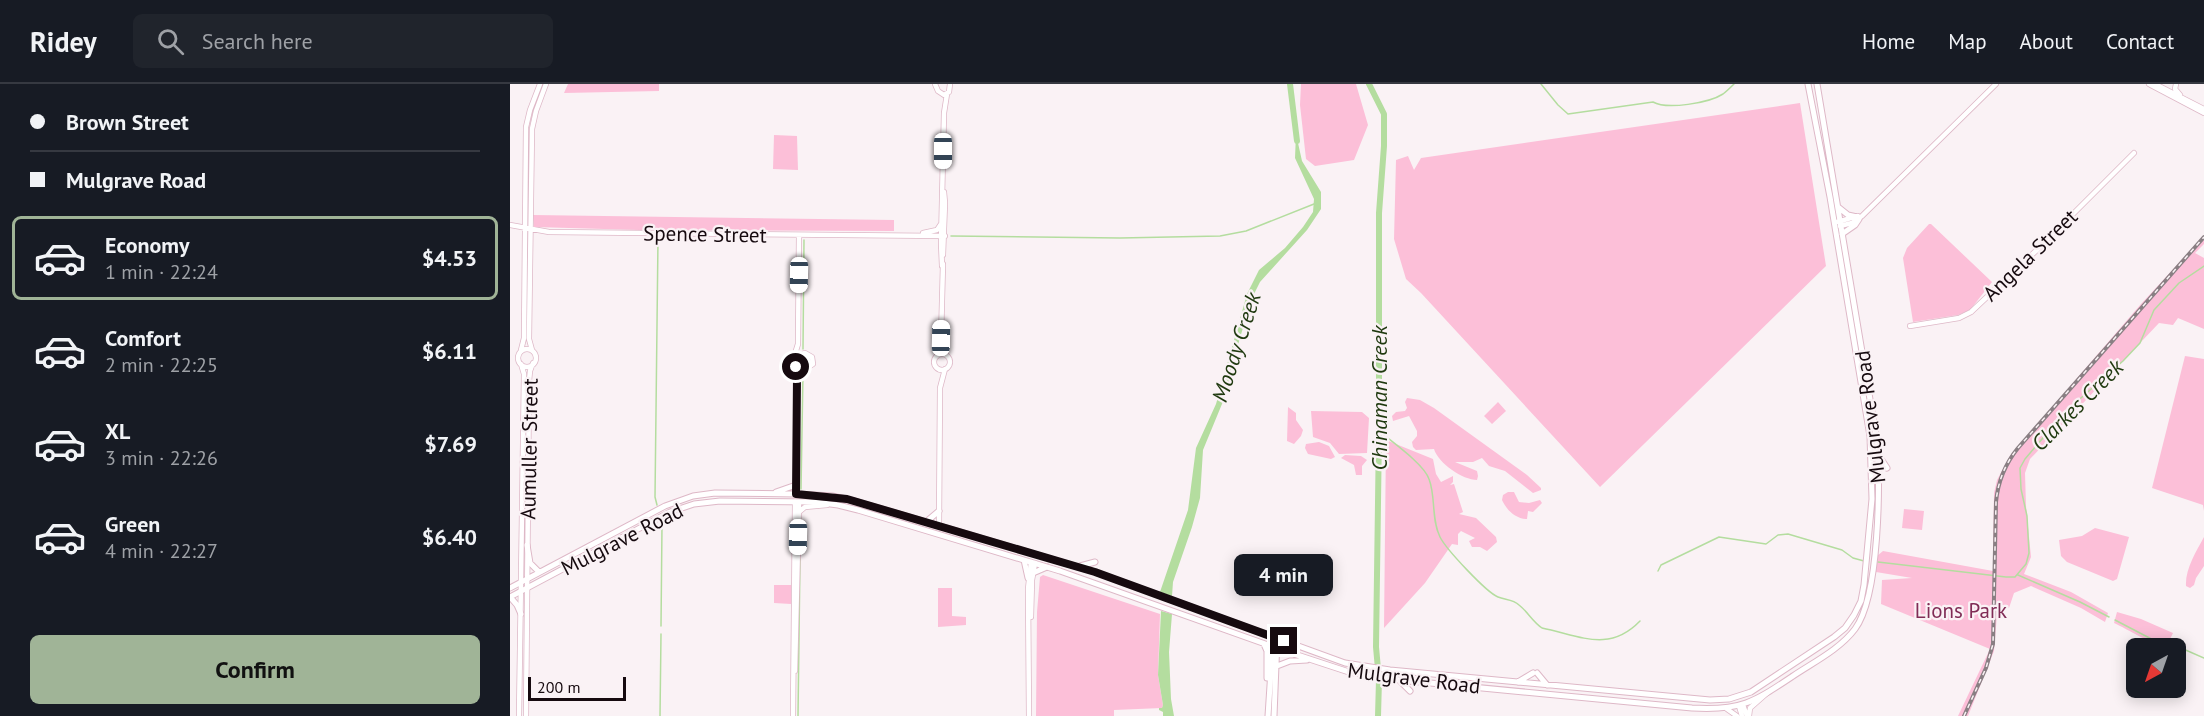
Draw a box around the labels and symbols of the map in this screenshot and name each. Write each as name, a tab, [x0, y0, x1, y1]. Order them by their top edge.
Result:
car	[934, 133, 952, 169]
street label: Angela Street	[1977, 203, 2083, 307]
street label: Spence Street	[643, 219, 767, 249]
car	[790, 257, 808, 293]
water label: Moody Creek	[1205, 288, 1267, 405]
car	[932, 320, 950, 356]
water label: Chinaman Creek	[1365, 324, 1393, 471]
street label: Mulgrave Road	[1848, 349, 1892, 485]
water label: Clarkes Creek	[2025, 352, 2130, 457]
route start	[782, 353, 809, 380]
street label: Aumuller Street	[514, 378, 544, 520]
street label: Mulgrave Road	[556, 497, 688, 581]
car	[789, 519, 807, 555]
callout: 4 min	[1234, 554, 1334, 596]
park label: Lions Park	[1915, 597, 2007, 624]
route end	[1270, 627, 1297, 654]
north arrow	[2126, 638, 2186, 698]
street label: Mulgrave Road	[1346, 656, 1482, 700]
scale bar	[528, 674, 626, 702]

